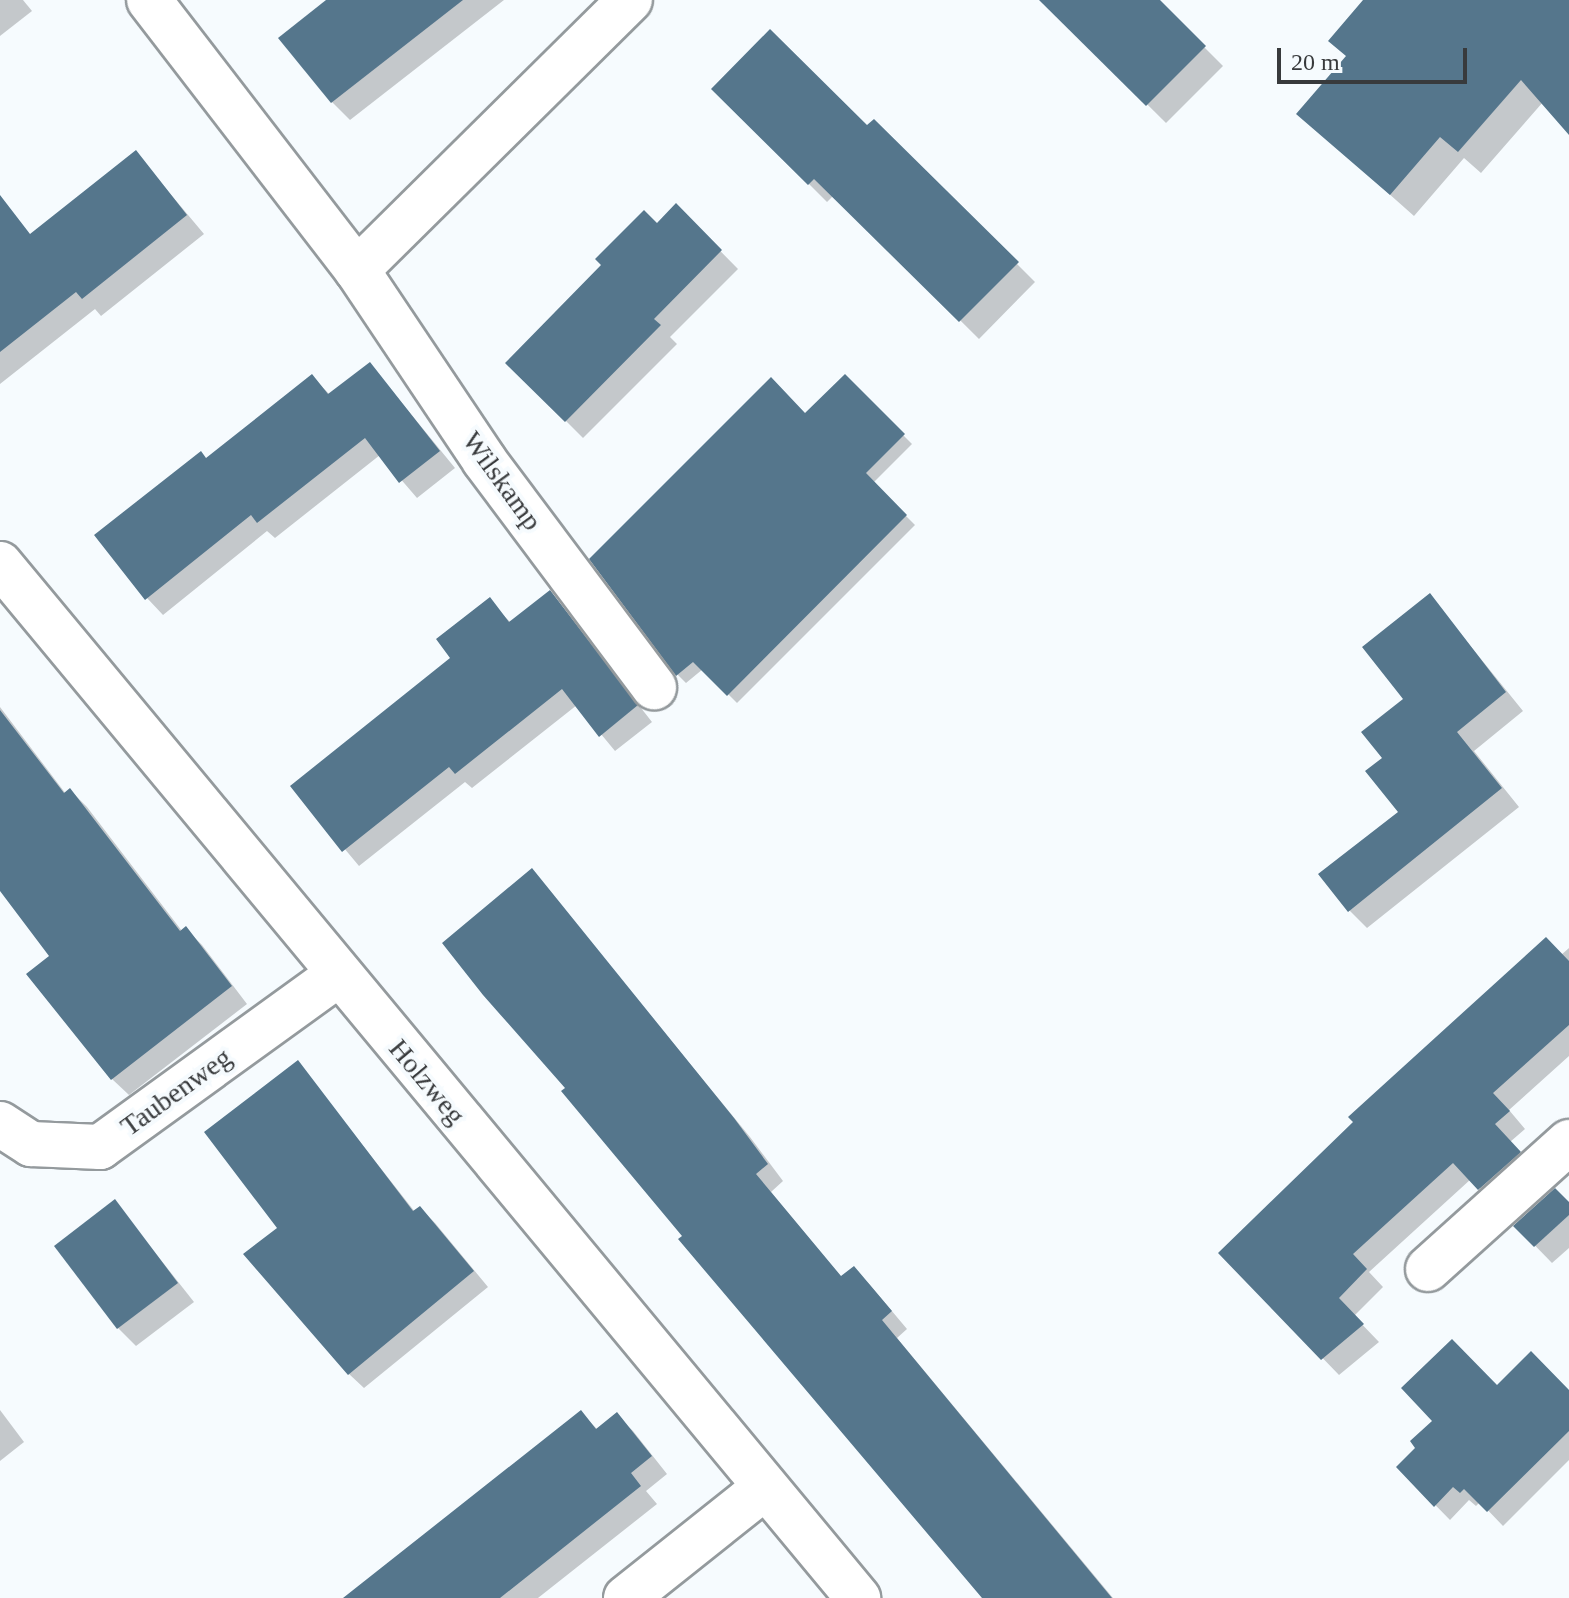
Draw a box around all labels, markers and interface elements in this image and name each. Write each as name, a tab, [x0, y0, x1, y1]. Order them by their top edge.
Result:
scale bar	[1281, 32, 1471, 82]
text: 20 m	[1291, 49, 1340, 75]
street label: Wilskamp	[455, 425, 549, 537]
street label: Holzweg	[382, 1032, 472, 1132]
street label: Taubenweg	[114, 1041, 238, 1143]

